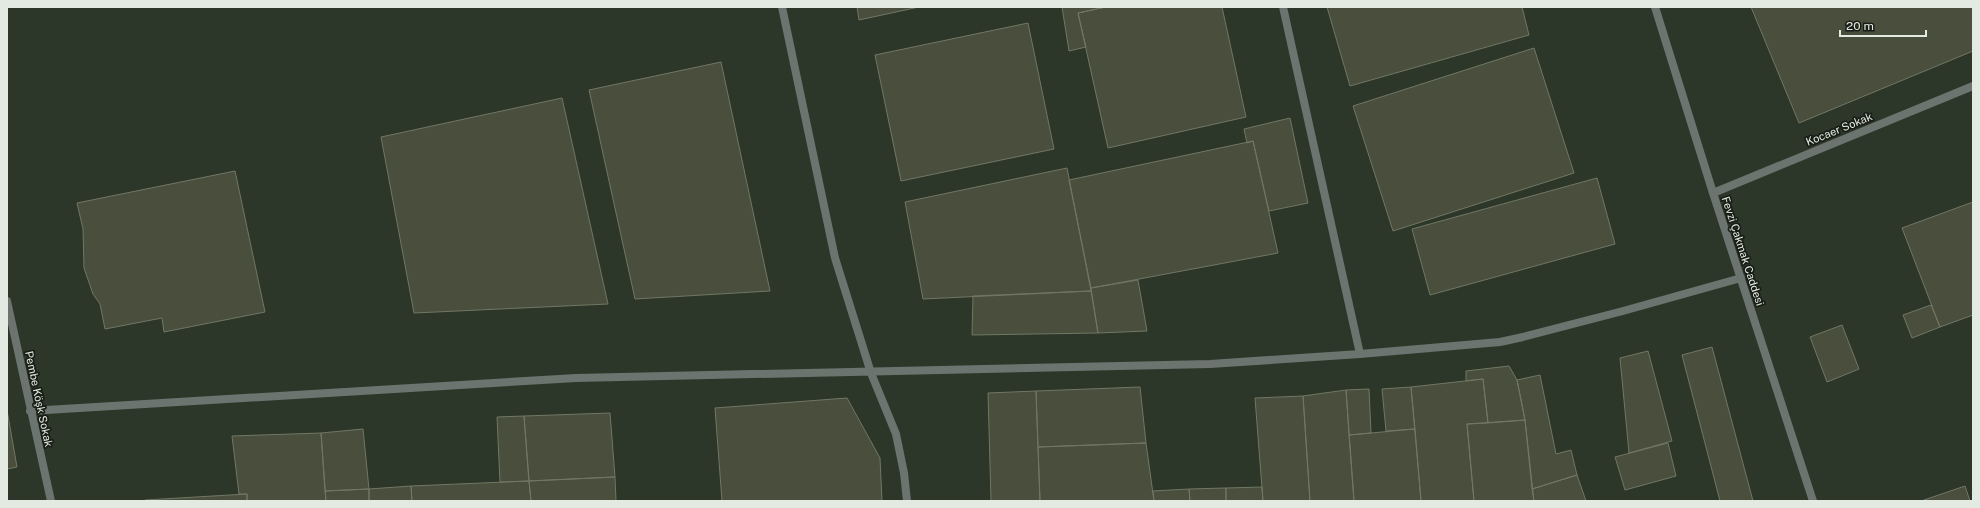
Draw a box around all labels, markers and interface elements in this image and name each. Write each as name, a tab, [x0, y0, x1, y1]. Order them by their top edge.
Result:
scale bar	[1840, 12, 1926, 38]
text: 20 m	[1846, 19, 1874, 33]
street label: Kocaer Sokak	[1804, 110, 1874, 148]
street label: Fevzi Çakmak Caddesi	[1719, 195, 1766, 307]
street label: Pembe Köşk Sokak	[22, 350, 55, 448]

